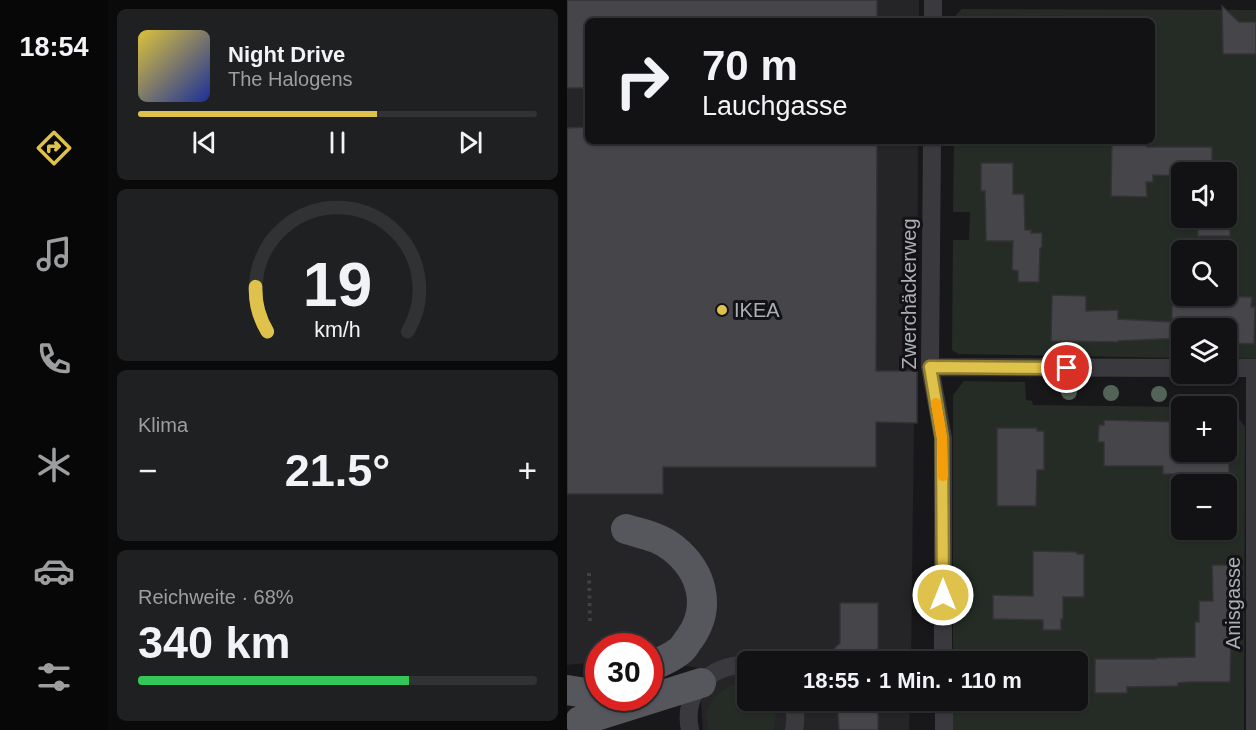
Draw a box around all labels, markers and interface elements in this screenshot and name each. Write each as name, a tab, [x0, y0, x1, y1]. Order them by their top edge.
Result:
text: 18:54	[19, 32, 89, 62]
text: Night Drive	[228, 42, 345, 67]
icon: right	[603, 42, 681, 120]
text: 70 m	[702, 42, 798, 89]
text: The Halogens	[228, 68, 353, 90]
text: Lauchgasse	[702, 91, 848, 121]
icon: previous	[188, 126, 221, 159]
icon: pause	[321, 126, 354, 159]
icon: next	[454, 126, 487, 159]
icon: directions	[33, 127, 75, 169]
map controls	[1171, 162, 1237, 540]
button: sound	[1171, 162, 1237, 228]
street label: Zwerchäckerweg	[898, 218, 920, 370]
icon: music	[33, 233, 75, 275]
button: search	[1171, 240, 1237, 306]
text: 19	[303, 250, 372, 319]
place label: IKEA	[734, 299, 780, 321]
marker: IKEA	[715, 303, 729, 317]
text: km/h	[314, 318, 361, 342]
button: layers	[1171, 318, 1237, 384]
icon: phone	[33, 338, 75, 380]
pin	[1041, 342, 1092, 393]
icon: arrive	[1050, 351, 1083, 384]
button: +	[1171, 396, 1237, 462]
text: Klima	[138, 414, 188, 436]
icon: climate	[33, 444, 75, 486]
text: 21.5°	[285, 445, 390, 496]
text: −	[138, 452, 157, 489]
text: +	[518, 452, 537, 489]
button: −	[1171, 474, 1237, 540]
icon: car	[33, 550, 75, 592]
street label: Anisgasse	[1222, 557, 1244, 649]
position arrow	[911, 563, 975, 627]
text: Reichweite · 68%	[138, 586, 294, 608]
text: 340 km	[138, 617, 291, 668]
speed limit sign: 30	[585, 633, 663, 711]
icon: filters	[33, 656, 75, 698]
text: 18:55 · 1 Min. · 110 m	[803, 668, 1022, 693]

